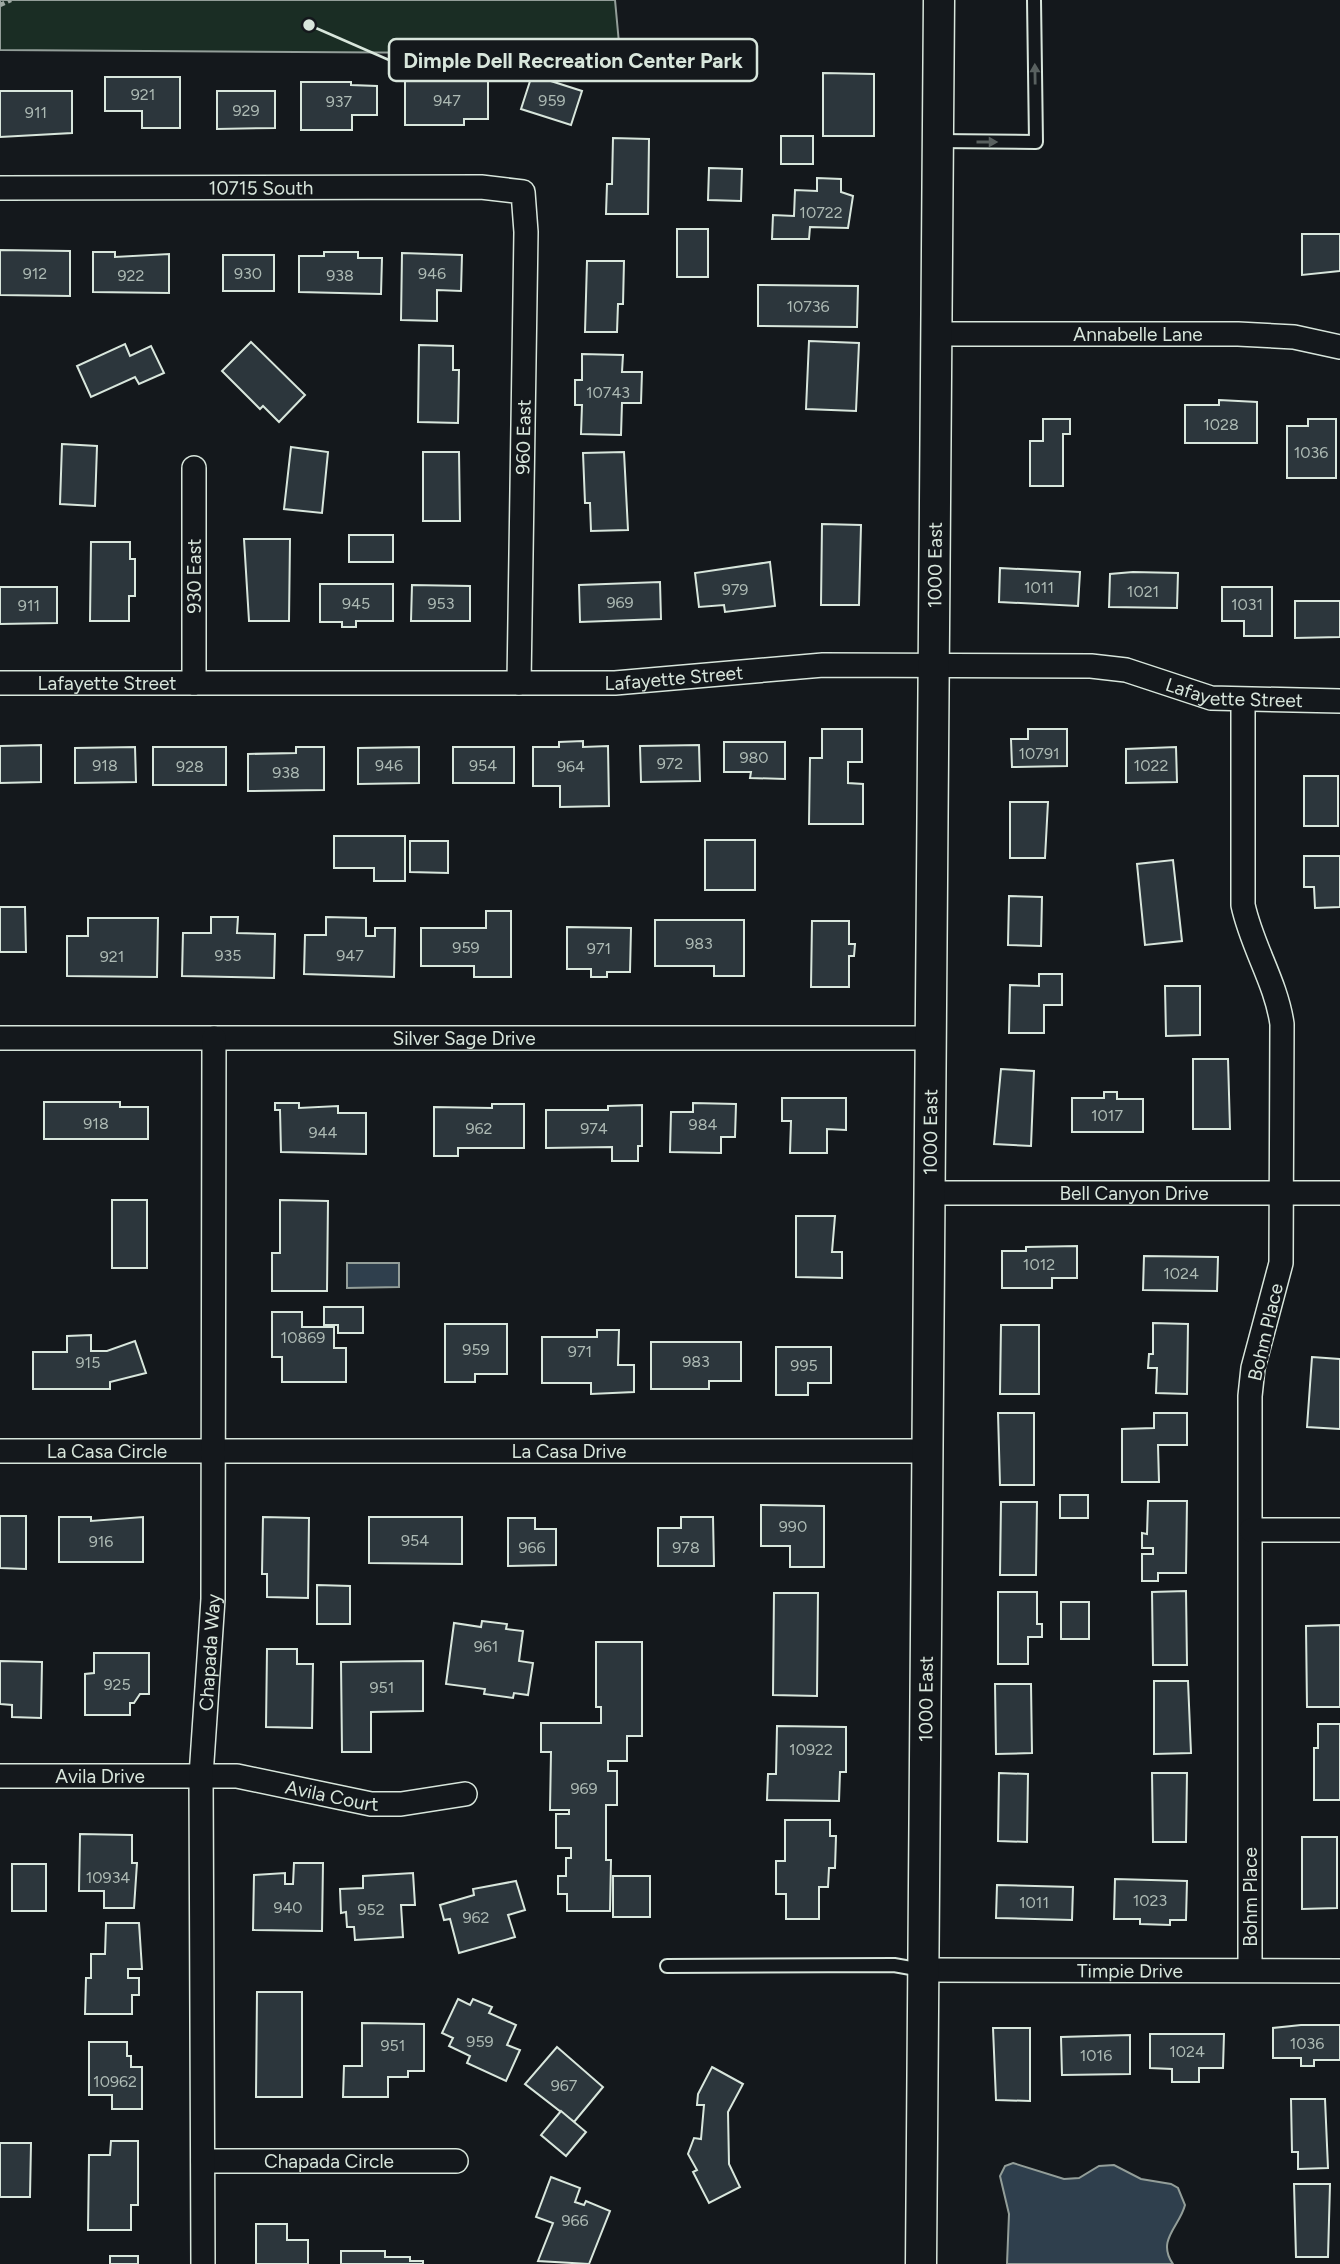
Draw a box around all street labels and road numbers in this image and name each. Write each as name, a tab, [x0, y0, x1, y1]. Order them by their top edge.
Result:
street label: 10715 South	[209, 176, 313, 200]
street label: Annabelle Lane	[1073, 323, 1203, 346]
street label: 960 East	[511, 399, 536, 475]
street label: 1000 East	[923, 522, 947, 608]
street label: 930 East	[183, 539, 206, 613]
street label: Lafayette Street	[605, 661, 744, 695]
street label: Lafayette Street	[38, 672, 176, 695]
street label: Lafayette Street	[1163, 673, 1303, 712]
street label: Silver Sage Drive	[392, 1027, 536, 1050]
street label: 1000 East	[919, 1089, 942, 1175]
street label: Bell Canyon Drive	[1059, 1182, 1209, 1205]
street label: Bohm Place	[1243, 1281, 1288, 1383]
street label: La Casa Circle	[47, 1440, 167, 1463]
street label: La Casa Drive	[512, 1440, 626, 1463]
street label: Chapada Way	[194, 1594, 225, 1712]
street label: 1000 East	[914, 1656, 938, 1742]
street label: Avila Drive	[55, 1765, 145, 1788]
street label: Avila Court	[283, 1775, 378, 1816]
street label: Bohm Place	[1239, 1847, 1262, 1947]
street label: Timpie Drive	[1077, 1959, 1183, 1983]
street label: Chapada Circle	[264, 2150, 394, 2173]

